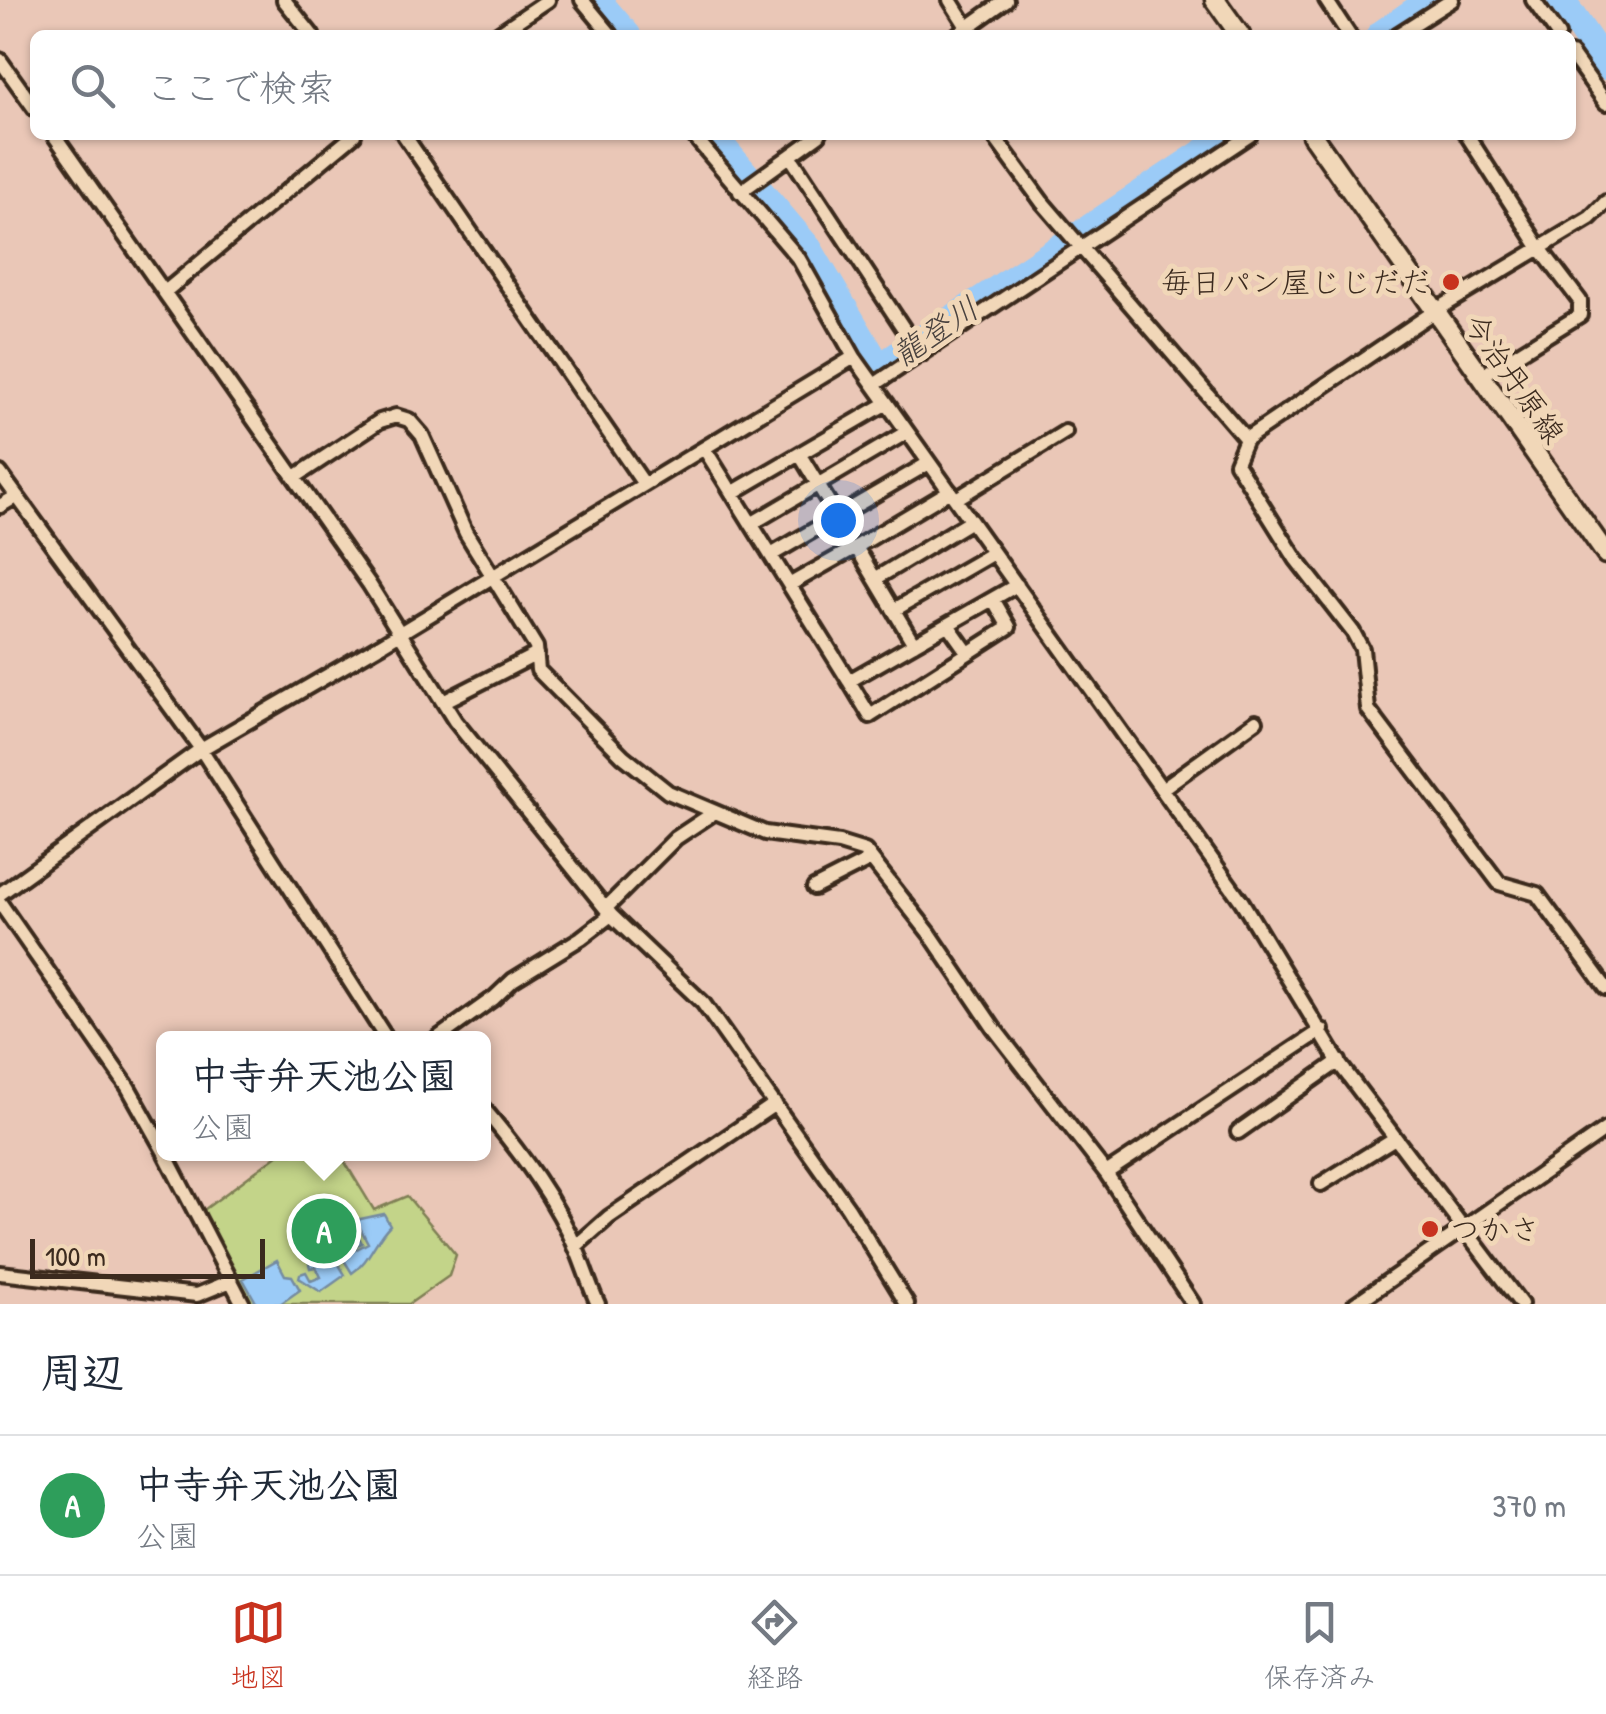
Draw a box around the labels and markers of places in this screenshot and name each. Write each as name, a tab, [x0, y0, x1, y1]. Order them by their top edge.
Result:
place label: 毎日パン屋じじだだ	[1161, 262, 1431, 302]
marker: 毎日パン屋じじだだ	[1440, 271, 1462, 293]
pin: A	[292, 1194, 356, 1268]
place label: つかさ	[1450, 1209, 1540, 1249]
marker: つかさ	[1419, 1218, 1441, 1240]

